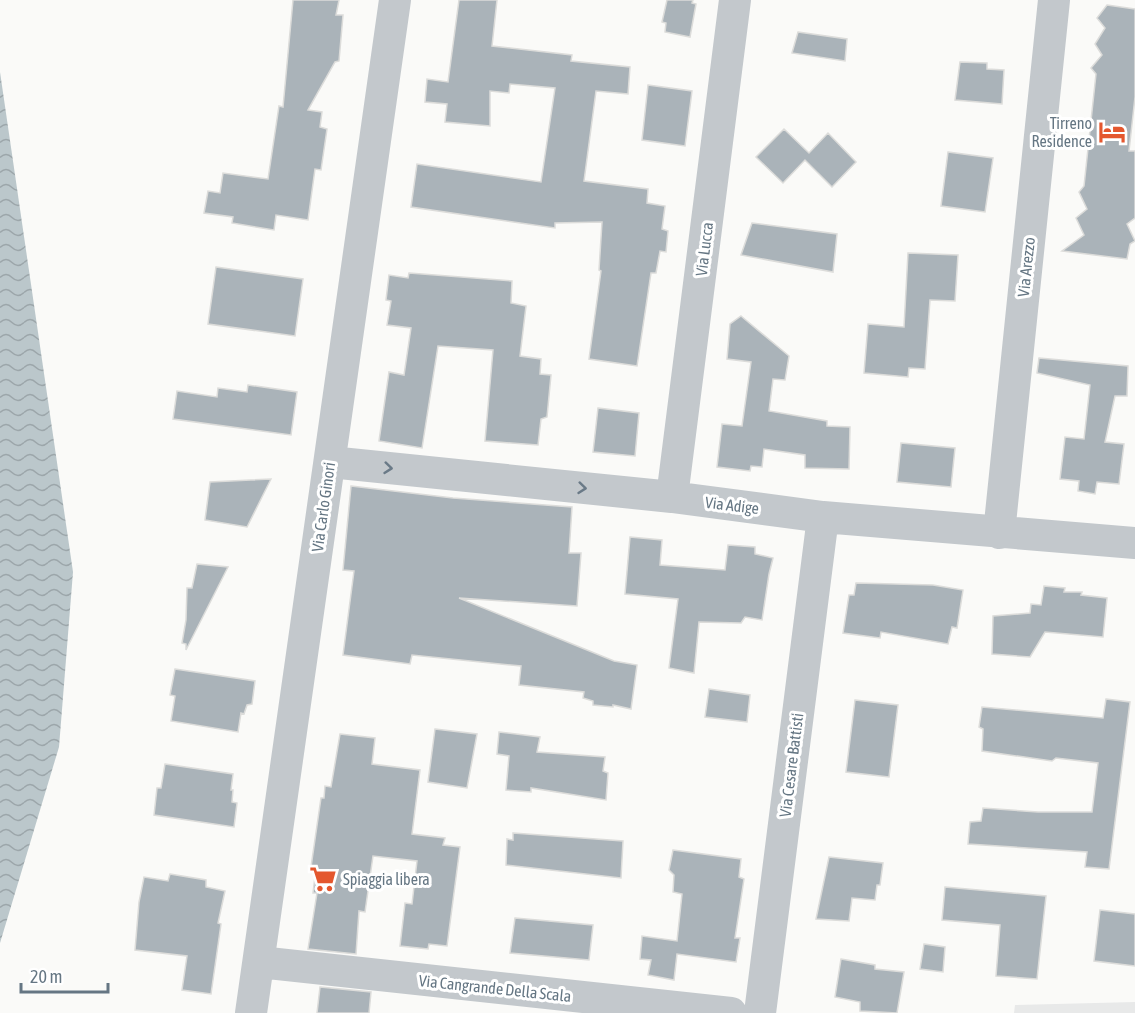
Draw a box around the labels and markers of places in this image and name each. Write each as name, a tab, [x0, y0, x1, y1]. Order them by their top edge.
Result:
place label: Tirreno Residence	[1032, 114, 1092, 150]
hotel icon: Tirreno Residence	[1097, 117, 1127, 147]
supermarket icon: Spiaggia libera	[308, 864, 338, 894]
place label: Spiaggia libera	[343, 870, 430, 889]

